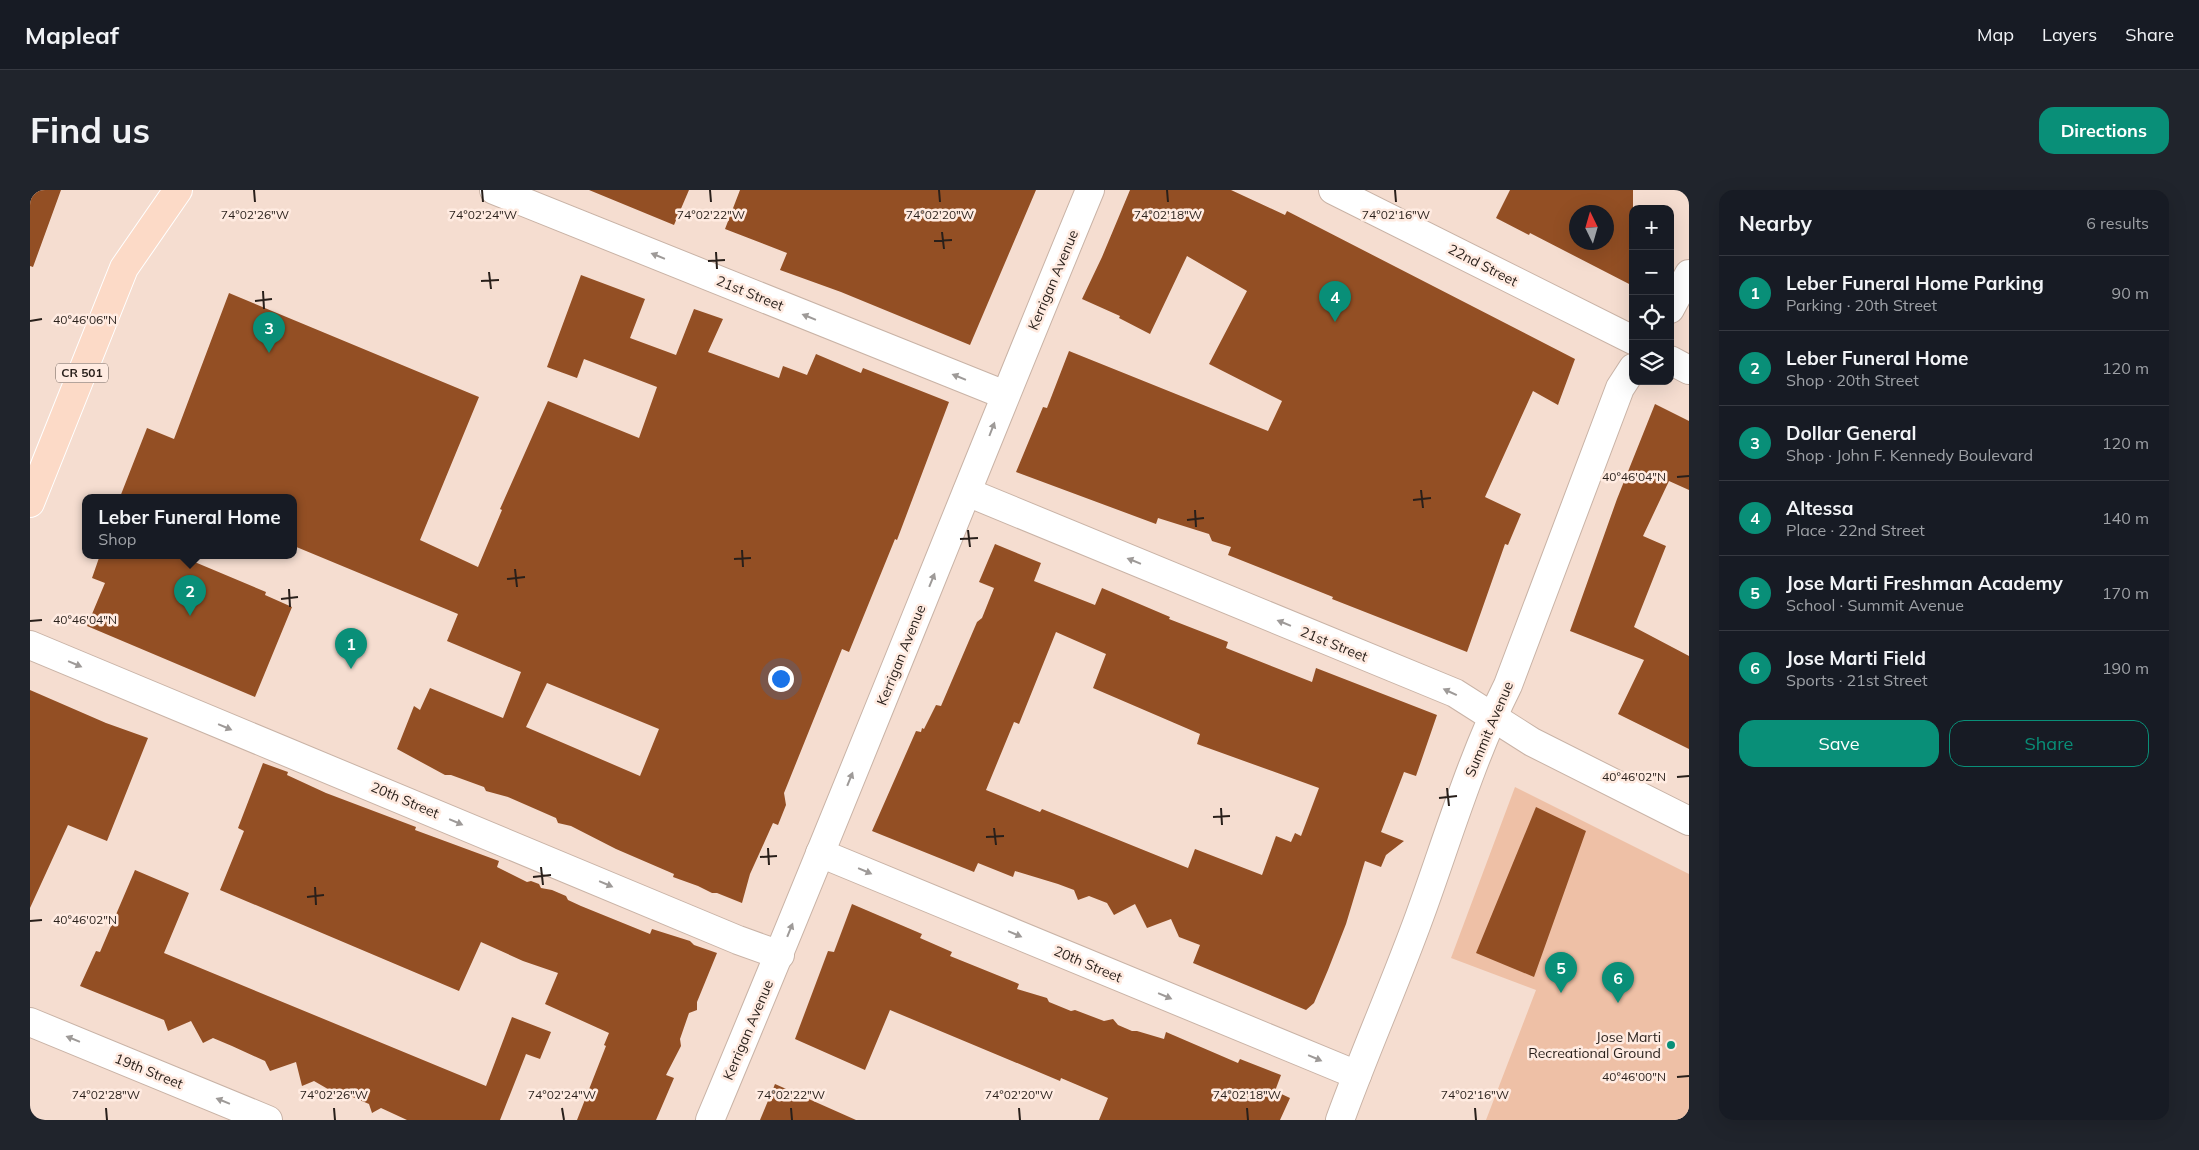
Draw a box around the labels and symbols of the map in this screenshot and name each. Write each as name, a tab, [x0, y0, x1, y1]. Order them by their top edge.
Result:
north arrow	[1569, 205, 1614, 250]
text: 74°02'26"W	[221, 207, 289, 222]
text: 74°02'24"W	[449, 207, 517, 222]
text: 74°02'22"W	[677, 207, 745, 222]
text: 74°02'20"W	[906, 207, 974, 222]
text: 74°02'18"W	[1134, 207, 1202, 222]
text: 74°02'16"W	[1362, 207, 1430, 222]
street label: Kerrigan Avenue	[1024, 227, 1082, 333]
street label: 22nd Street	[1445, 240, 1521, 290]
one-way arrow	[650, 252, 665, 260]
street label: 21st Street	[714, 271, 786, 315]
pin: 4	[1319, 281, 1351, 322]
text: 40°46'06"N	[53, 312, 117, 327]
pin: 3	[253, 312, 285, 353]
one-way arrow	[802, 312, 816, 320]
road number: CR 501	[56, 364, 108, 382]
one-way arrow	[952, 373, 967, 381]
one-way arrow	[988, 421, 996, 436]
text: 40°46'04"N	[1602, 469, 1666, 484]
one-way arrow	[1126, 557, 1141, 565]
one-way arrow	[928, 573, 936, 587]
pin: 2	[174, 575, 206, 616]
street label: Kerrigan Avenue	[873, 602, 929, 708]
text: 40°46'04"N	[53, 612, 117, 627]
one-way arrow	[1276, 619, 1291, 627]
street label: 21st Street	[1298, 622, 1370, 666]
pin: 1	[335, 628, 367, 669]
one-way arrow	[68, 660, 82, 668]
your location	[768, 666, 794, 692]
street label: Summit Avenue	[1461, 679, 1517, 779]
one-way arrow	[1443, 688, 1457, 696]
one-way arrow	[217, 724, 232, 731]
text: 40°46'02"N	[1602, 769, 1666, 784]
one-way arrow	[847, 772, 855, 786]
street label: 20th Street	[368, 778, 442, 822]
one-way arrow	[449, 818, 463, 826]
one-way arrow	[858, 868, 872, 876]
one-way arrow	[599, 881, 613, 889]
text: 40°46'02"N	[53, 912, 117, 927]
one-way arrow	[786, 923, 794, 937]
one-way arrow	[1008, 930, 1022, 938]
street label: 20th Street	[1051, 942, 1125, 986]
pin: 5	[1545, 952, 1577, 993]
pin: 6	[1602, 962, 1634, 1003]
street label: Kerrigan Avenue	[719, 977, 777, 1083]
one-way arrow	[1158, 992, 1173, 1000]
place label: Jose Marti Recreational Ground	[1528, 1028, 1661, 1062]
one-way arrow	[66, 1035, 80, 1043]
marker: Jose Marti Recreational Ground	[1665, 1039, 1677, 1051]
street label: 19th Street	[112, 1049, 186, 1093]
one-way arrow	[1308, 1054, 1323, 1062]
text: 40°46'00"N	[1602, 1069, 1666, 1084]
text: 74°02'28"W	[72, 1087, 140, 1102]
text: 74°02'26"W	[300, 1087, 368, 1102]
text: 74°02'24"W	[528, 1087, 596, 1102]
text: 74°02'22"W	[757, 1087, 825, 1102]
text: 74°02'20"W	[985, 1087, 1053, 1102]
text: 74°02'18"W	[1213, 1087, 1281, 1102]
text: 74°02'16"W	[1441, 1087, 1509, 1102]
one-way arrow	[216, 1097, 230, 1105]

